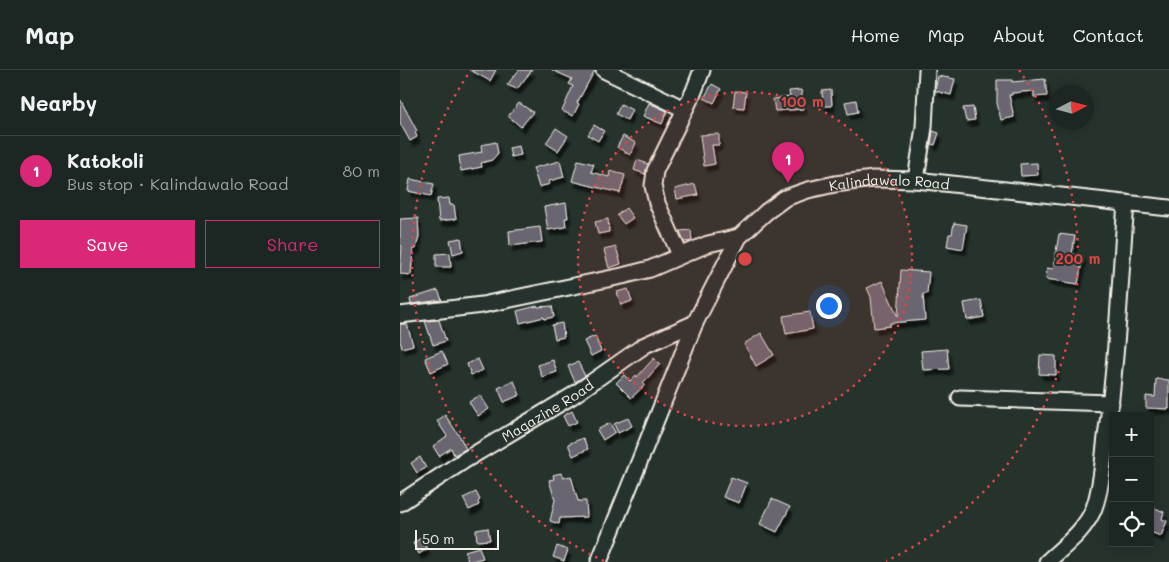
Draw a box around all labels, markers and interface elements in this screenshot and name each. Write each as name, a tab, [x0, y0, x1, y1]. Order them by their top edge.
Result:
text: Map	[25, 19, 74, 50]
text: Home	[851, 23, 900, 47]
text: Map	[928, 23, 964, 47]
text: About	[992, 23, 1045, 47]
text: Contact	[1073, 23, 1144, 47]
north arrow	[1049, 85, 1094, 130]
text: Nearby	[20, 89, 97, 116]
text: 100 m	[780, 91, 824, 111]
pin: 1	[772, 142, 804, 183]
text: Katokoli	[67, 148, 144, 173]
text: 1	[32, 160, 40, 181]
text: 80 m	[343, 160, 380, 181]
street label: Kalindawalo Road	[827, 169, 951, 195]
text: Bus stop · Kalindawalo Road	[67, 173, 288, 194]
button: Save	[20, 220, 195, 268]
button: Share	[205, 220, 380, 268]
text: 200 m	[1056, 248, 1101, 268]
centre of rings	[736, 250, 754, 268]
your location	[816, 293, 842, 319]
street label: Magazine Road	[498, 375, 597, 446]
map controls	[1109, 412, 1154, 547]
button: +	[1109, 412, 1154, 457]
button: −	[1109, 457, 1154, 502]
button: locate	[1109, 502, 1154, 547]
scale bar	[415, 527, 499, 550]
text: 50 m	[422, 529, 454, 548]

